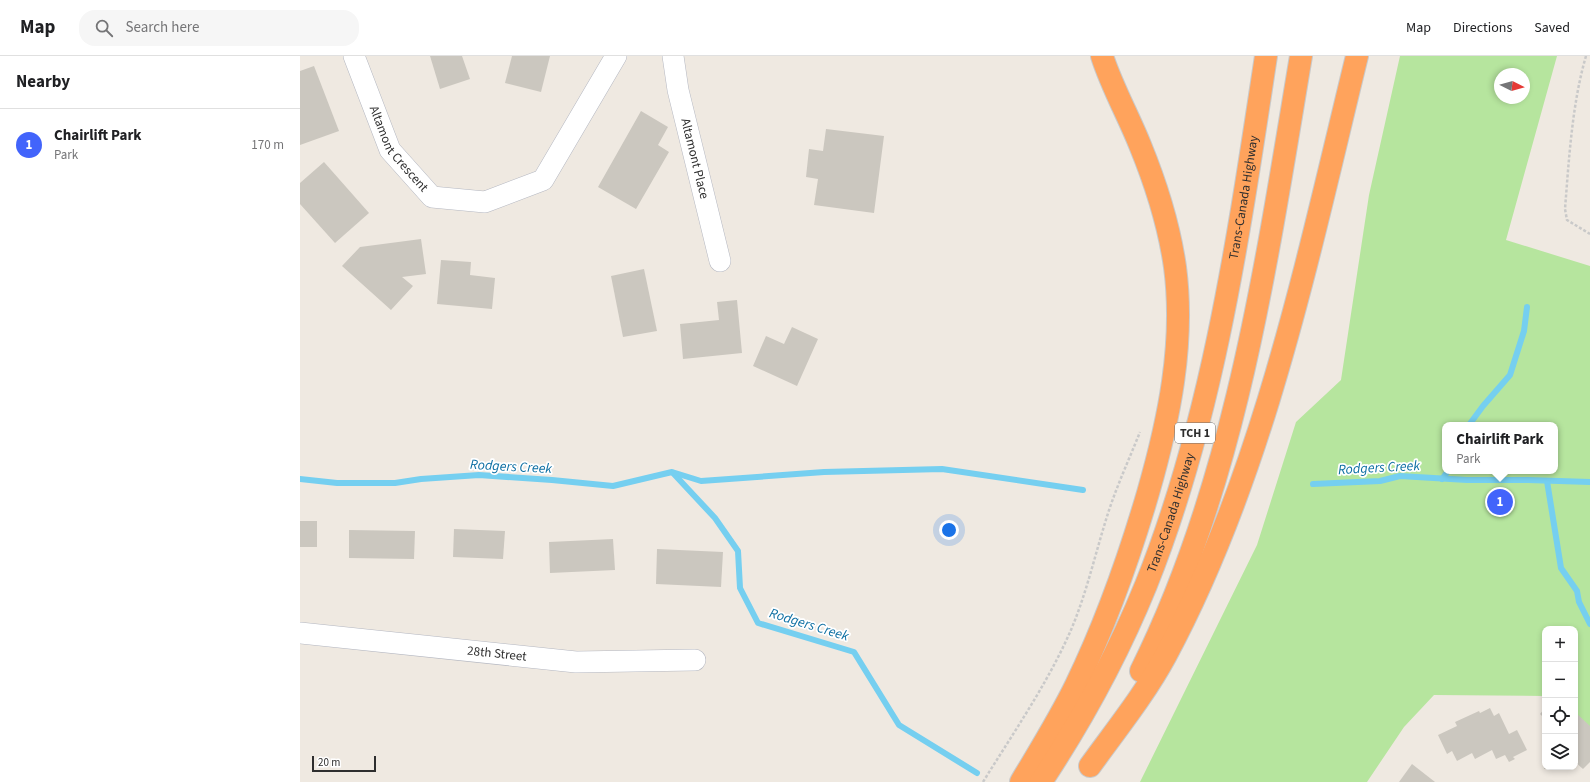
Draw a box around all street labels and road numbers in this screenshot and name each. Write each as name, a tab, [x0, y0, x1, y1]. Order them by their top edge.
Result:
street label: Altamont Crescent	[365, 103, 433, 196]
street label: Altamont Place	[676, 116, 713, 201]
street label: Trans-Canada Highway	[1225, 134, 1263, 261]
road number: TCH 1	[1175, 423, 1215, 443]
street label: Trans-Canada Highway	[1143, 451, 1199, 575]
street label: 28th Street	[466, 642, 528, 666]

